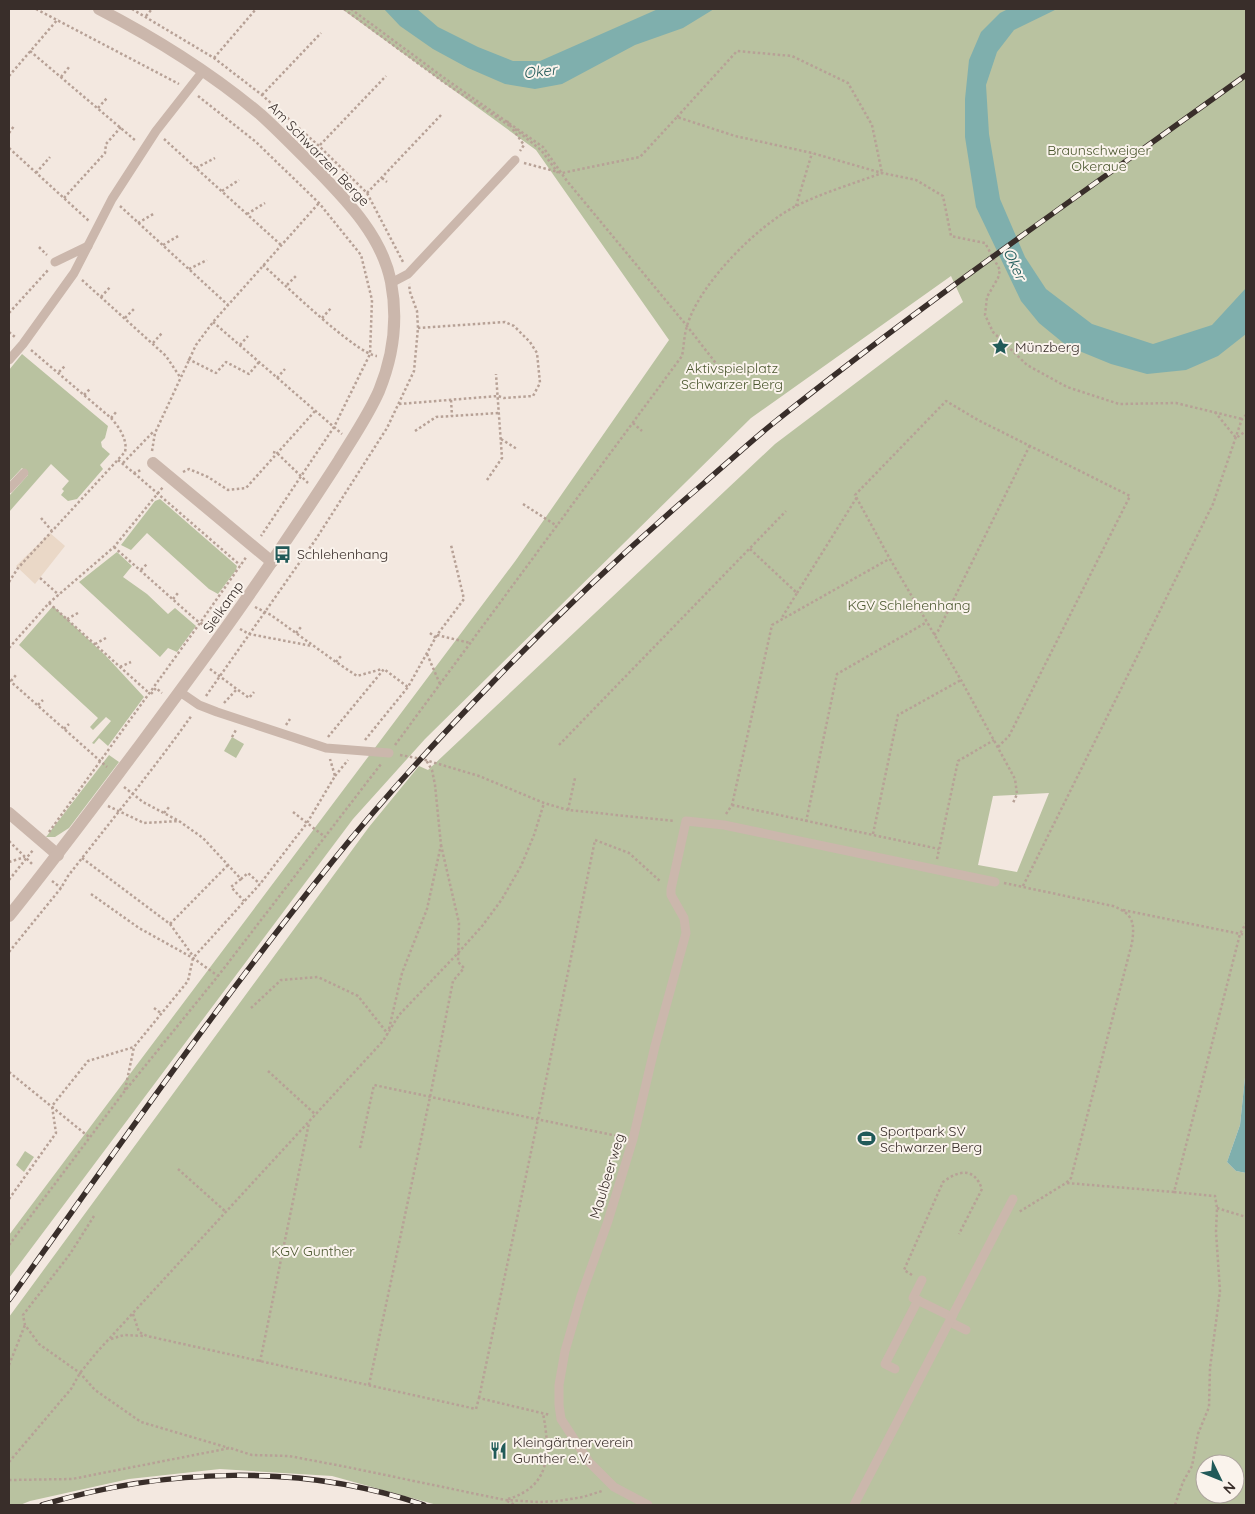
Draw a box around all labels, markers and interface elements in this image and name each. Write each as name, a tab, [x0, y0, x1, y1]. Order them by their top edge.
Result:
water label: Oker	[522, 59, 560, 82]
street label: Am Schwarzen Berge	[265, 98, 374, 210]
park label: Braunschweiger Okeraue	[1047, 141, 1151, 175]
water label: Oker	[999, 245, 1032, 285]
place icon: Münzberg	[991, 337, 1011, 357]
place label: Münzberg	[1015, 338, 1080, 356]
park label: Aktivspielplatz Schwarzer Berg	[681, 359, 783, 393]
bus stop icon: Schlehenhang	[273, 544, 293, 564]
place label: Schlehenhang	[297, 545, 388, 563]
street label: Sielkamp	[199, 578, 247, 636]
park label: KGV Schlehenhang	[848, 596, 970, 614]
place label: Sportpark SV Schwarzer Berg	[880, 1122, 982, 1156]
sports icon: Sportpark SV Schwarzer Berg	[856, 1129, 876, 1149]
street label: Maulbeerweg	[585, 1131, 629, 1221]
park label: KGV Gunther	[271, 1242, 355, 1260]
place label: Kleingärtnerverein Gunther e.V.	[513, 1433, 633, 1467]
restaurant icon: Kleingärtnerverein Gunther e.V.	[489, 1440, 509, 1460]
north arrow	[1195, 1454, 1245, 1504]
text: N	[1219, 1478, 1240, 1498]

